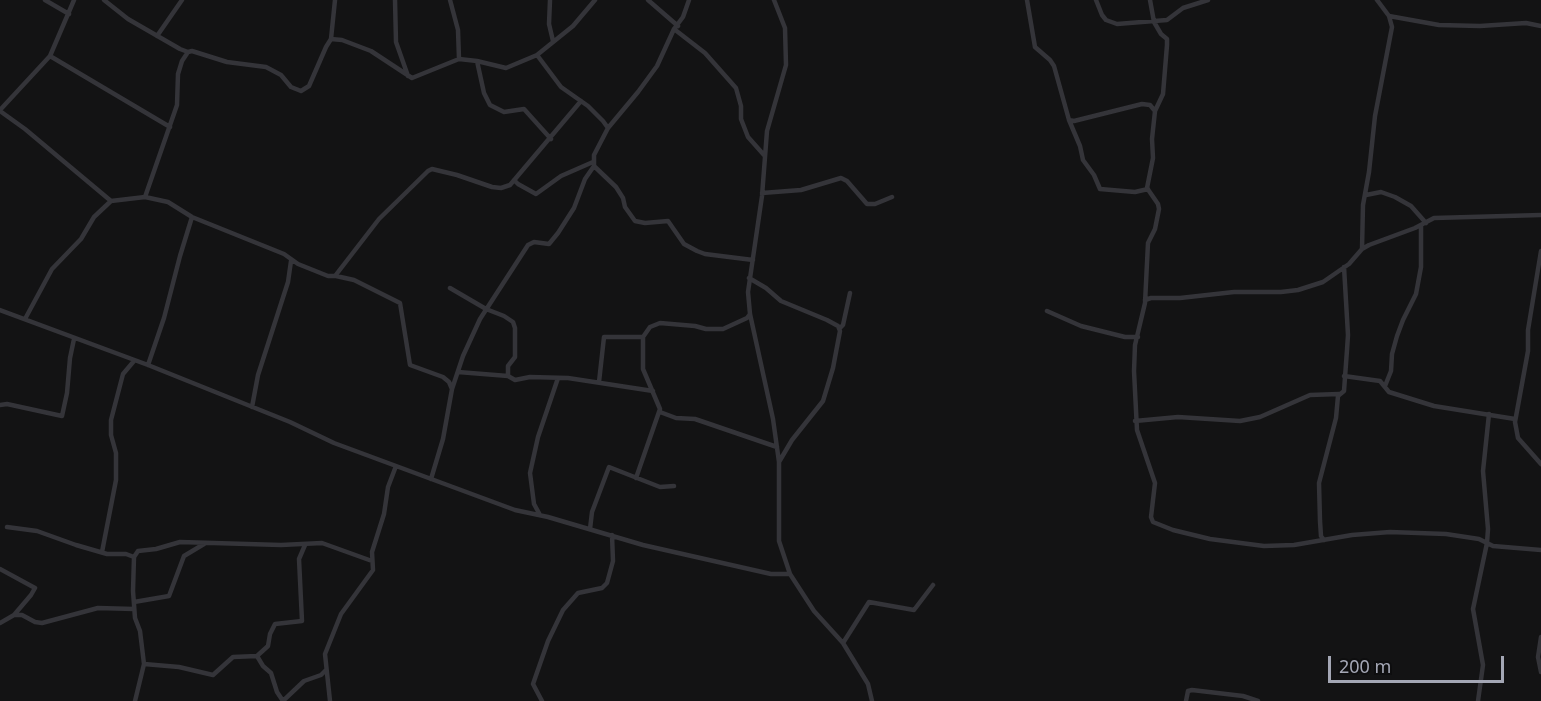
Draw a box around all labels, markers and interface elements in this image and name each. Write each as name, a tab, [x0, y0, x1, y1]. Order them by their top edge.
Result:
scale bar	[1331, 644, 1506, 682]
text: 200 m	[1339, 654, 1391, 678]

